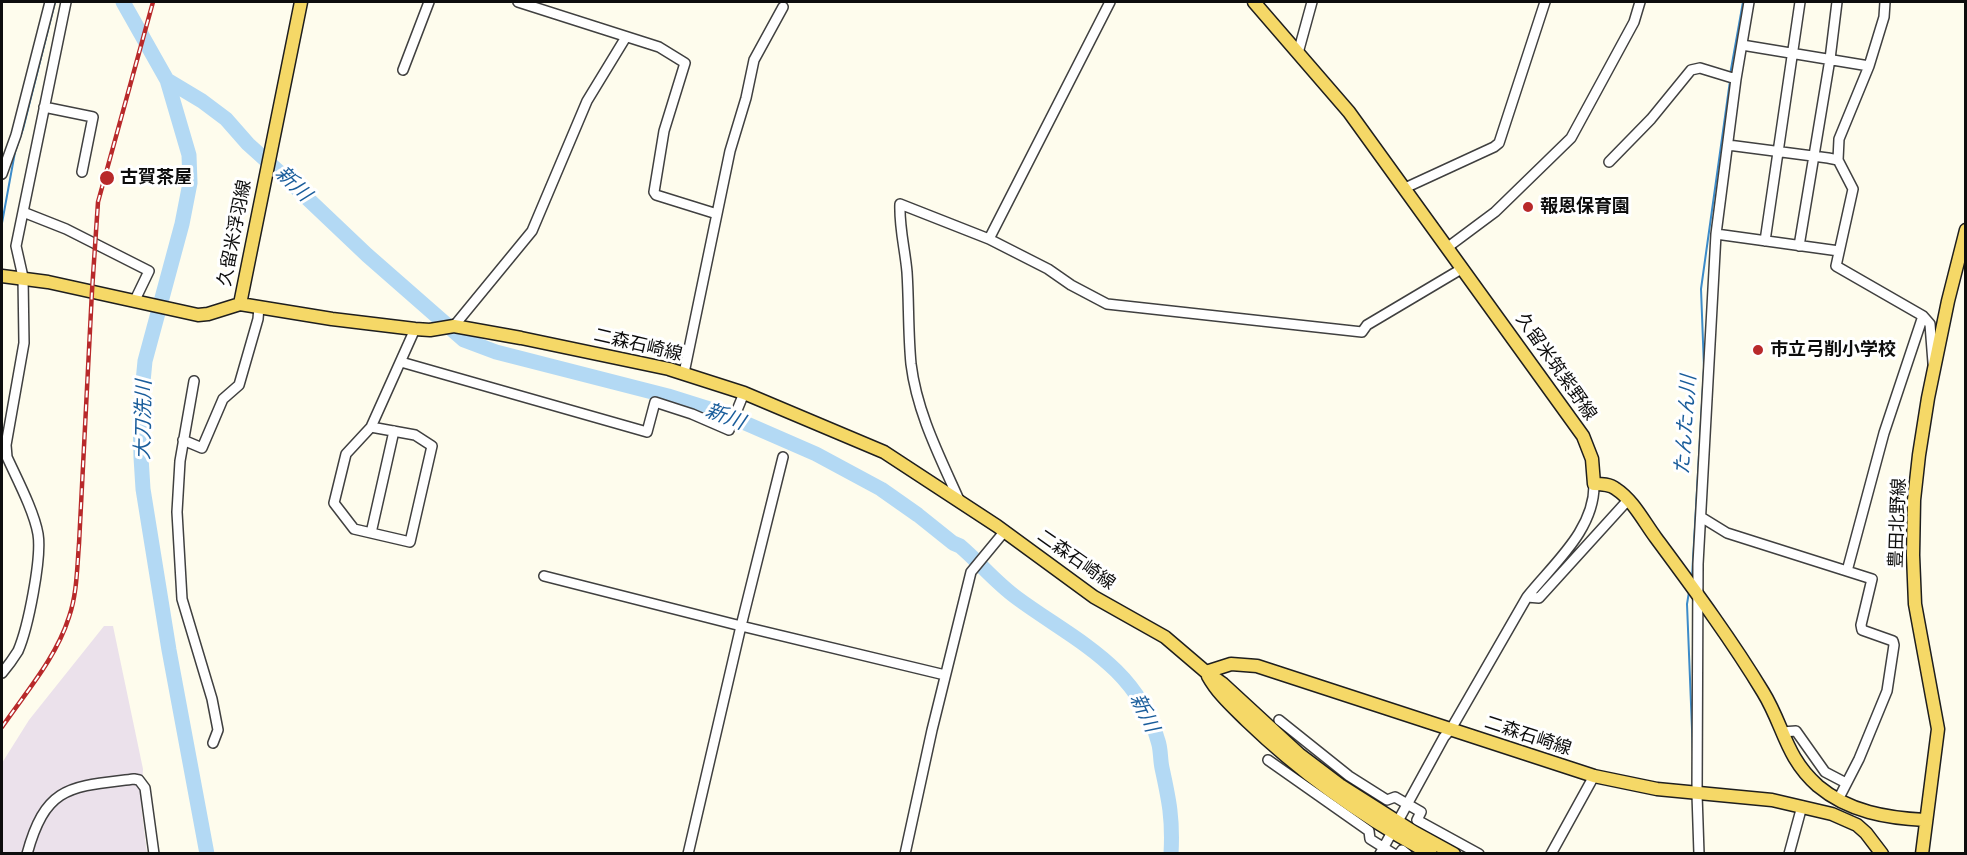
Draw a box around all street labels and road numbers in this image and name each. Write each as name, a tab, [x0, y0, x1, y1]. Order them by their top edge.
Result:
street label: 久留米浮羽線	[214, 178, 256, 288]
street label: 久留米筑紫野線	[1511, 309, 1601, 425]
street label: 二森石崎線	[592, 324, 684, 366]
street label: 豊田北野線	[1886, 478, 1910, 568]
street label: 二森石崎線	[1033, 525, 1119, 595]
street label: 二森石崎線	[1482, 712, 1574, 760]

